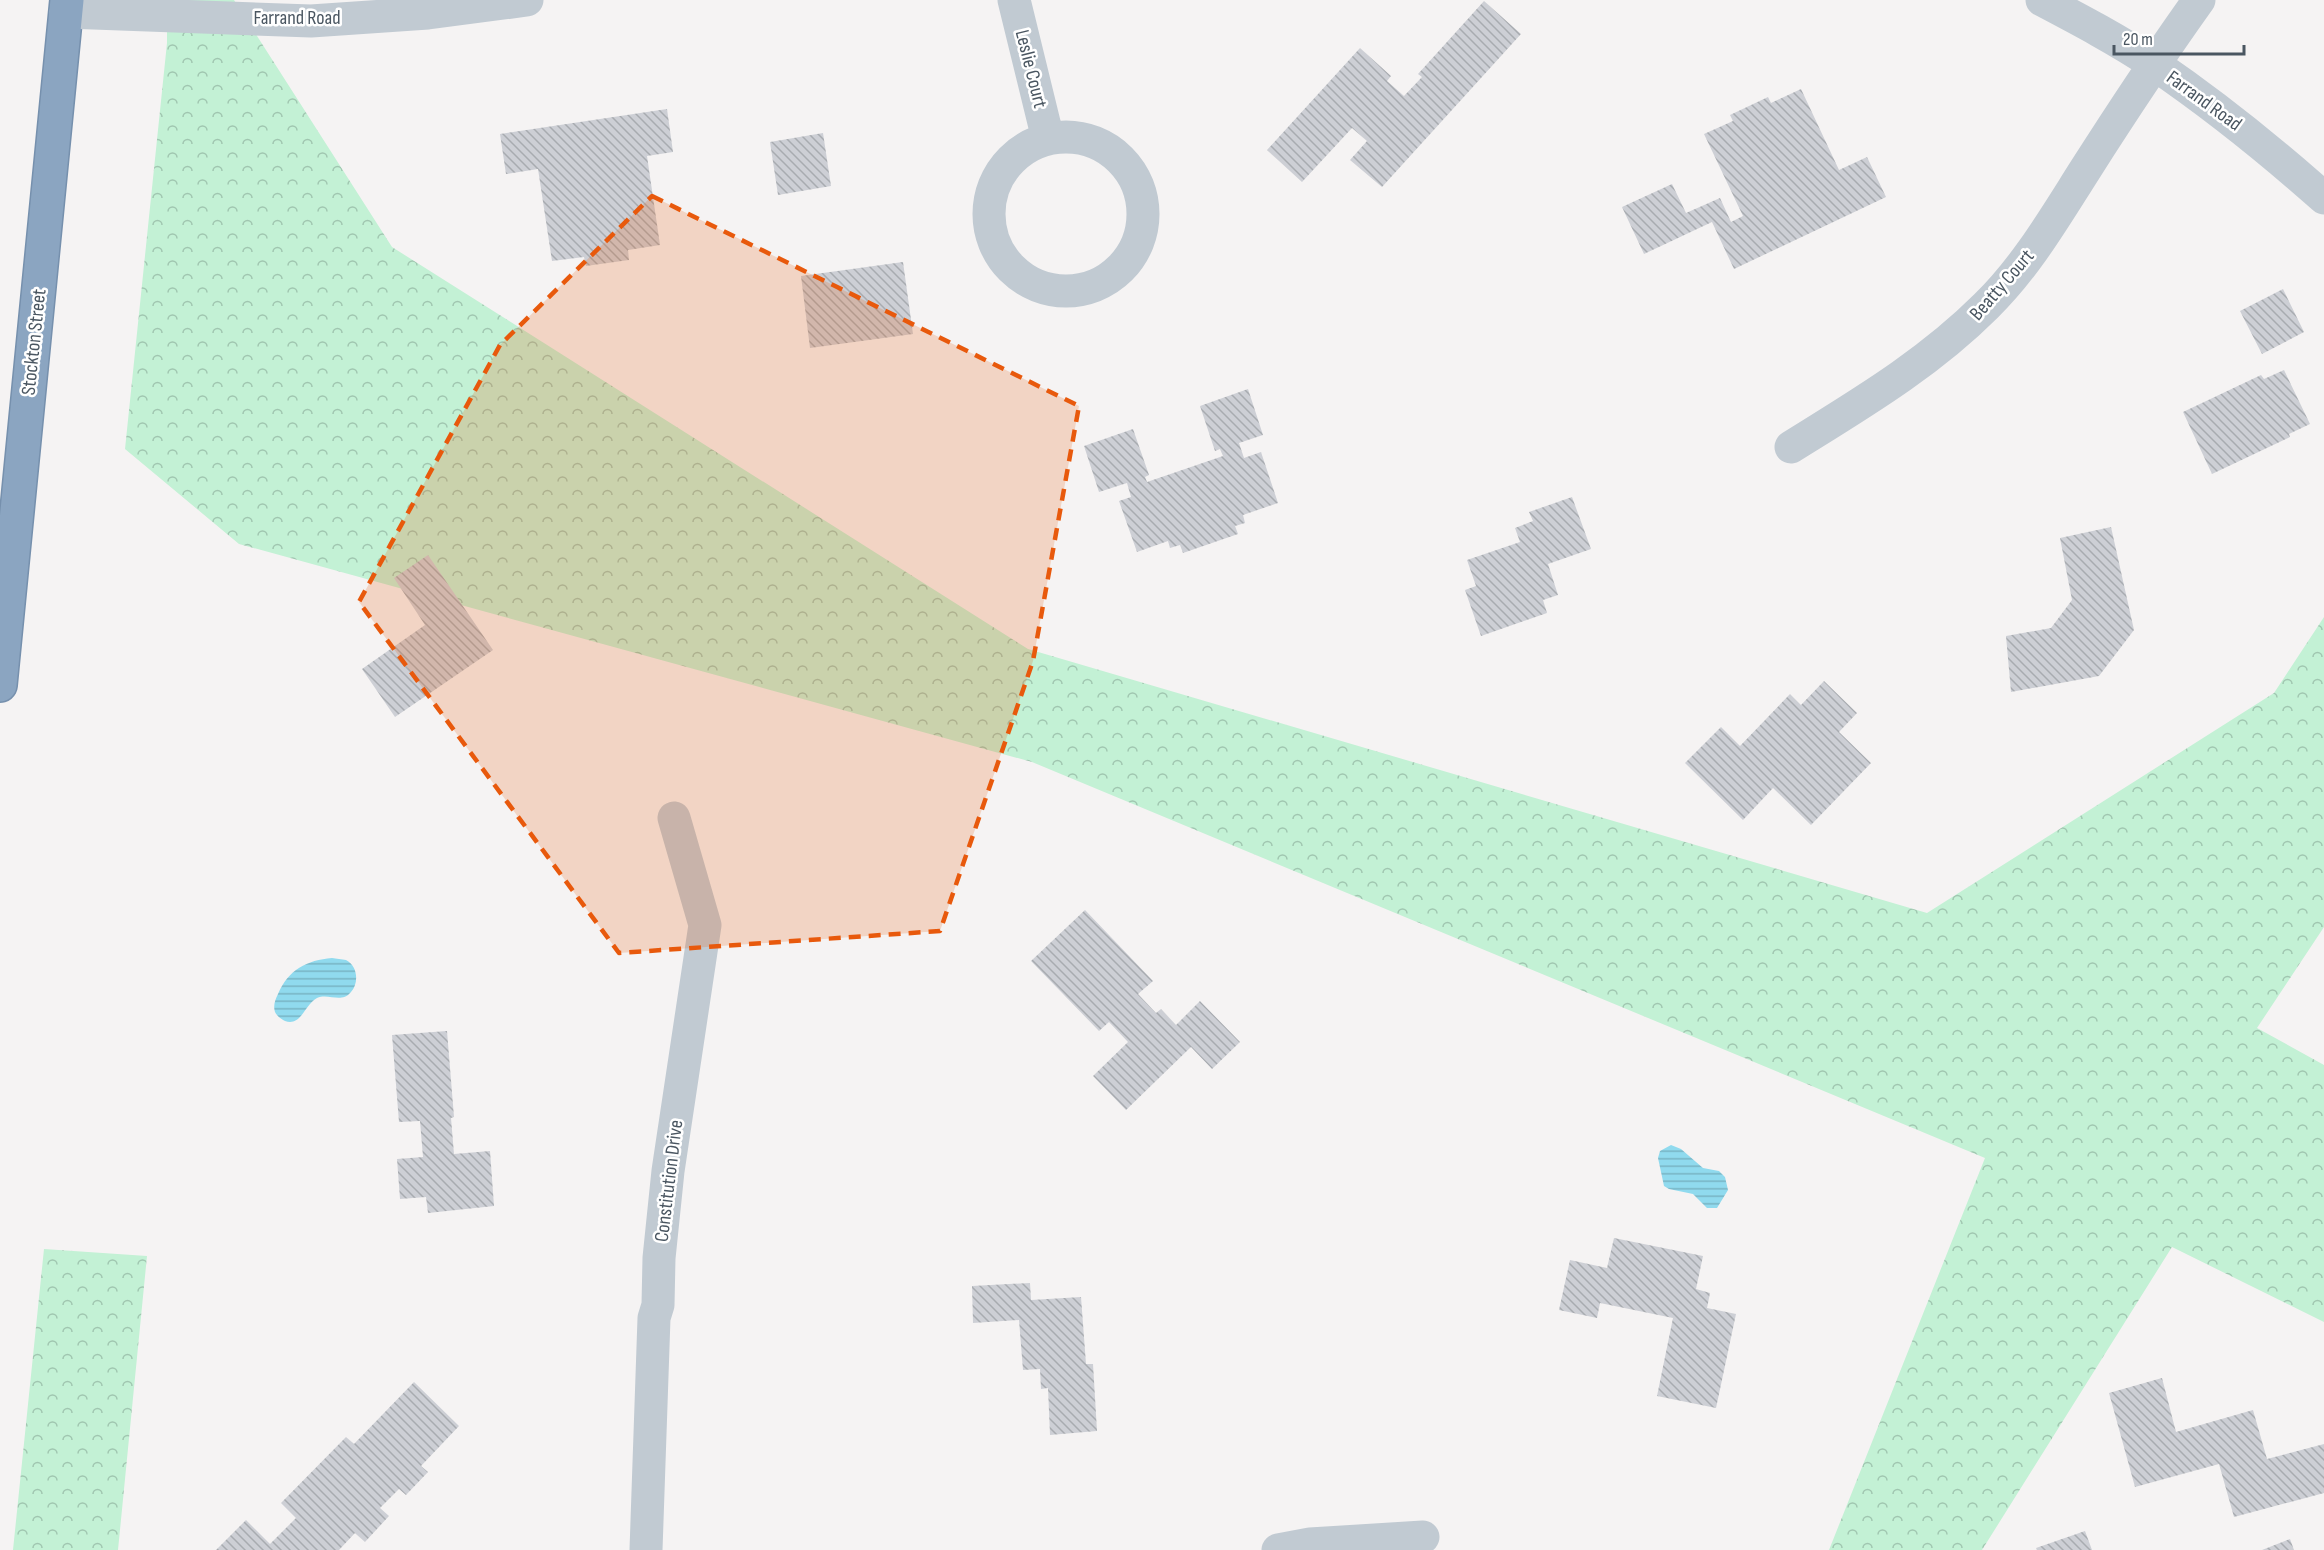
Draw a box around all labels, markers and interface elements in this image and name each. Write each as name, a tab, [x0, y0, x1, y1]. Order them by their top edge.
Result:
street label: Farrand Road	[253, 6, 341, 30]
scale bar	[2114, 18, 2244, 56]
street label: Leslie Court	[1010, 27, 1052, 111]
text: 20 m	[2123, 29, 2153, 50]
street label: Farrand Road	[2162, 66, 2246, 136]
street label: Beatty Court	[1965, 245, 2039, 325]
street label: Stockton Street	[16, 288, 52, 396]
street label: Constitution Drive	[650, 1119, 688, 1243]

